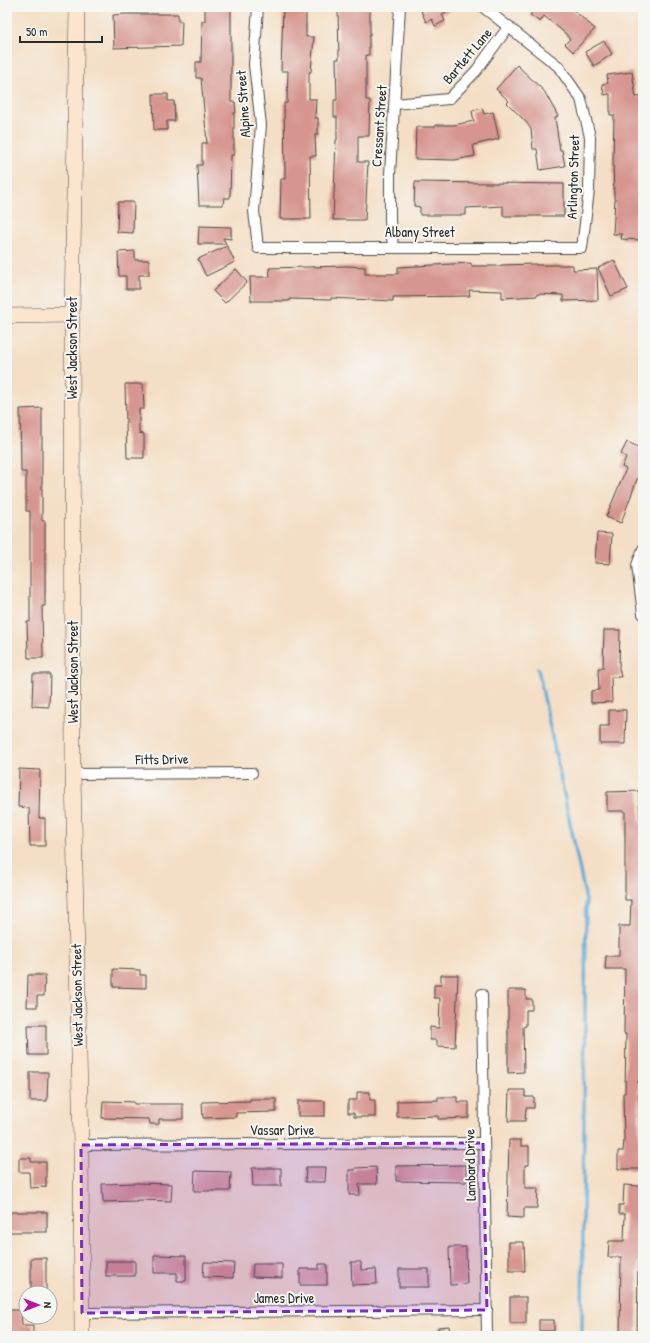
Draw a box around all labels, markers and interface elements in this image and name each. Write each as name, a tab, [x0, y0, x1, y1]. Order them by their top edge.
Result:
scale bar	[20, 18, 102, 44]
text: 50 m	[26, 23, 47, 40]
street label: Bartlett Lane	[438, 23, 496, 88]
street label: Alpine Street	[231, 70, 255, 138]
street label: Cressant Street	[366, 84, 391, 167]
street label: Arlington Street	[562, 134, 584, 219]
street label: Albany Street	[385, 222, 455, 242]
street label: West Jackson Street	[62, 296, 81, 399]
street label: West Jackson Street	[63, 620, 82, 723]
street label: Fitts Drive	[134, 749, 189, 768]
street label: West Jackson Street	[66, 943, 87, 1047]
street label: Vassar Drive	[250, 1120, 315, 1139]
street label: Lambard Drive	[459, 1128, 480, 1201]
north arrow	[18, 1285, 58, 1325]
street label: James Drive	[254, 1288, 315, 1307]
text: N	[41, 1302, 55, 1308]

